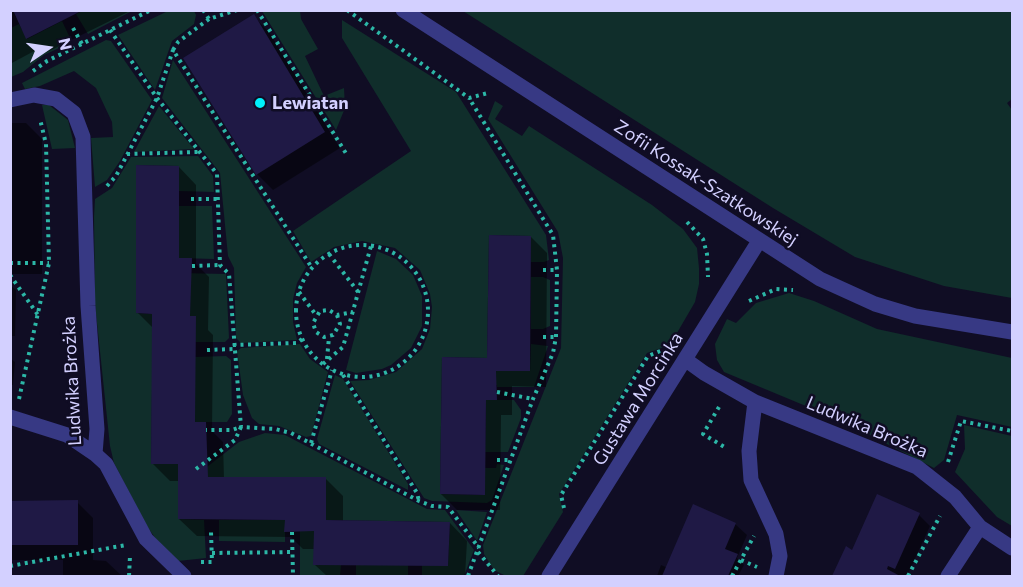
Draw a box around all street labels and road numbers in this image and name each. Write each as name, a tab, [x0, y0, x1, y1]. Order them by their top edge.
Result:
street label: Zofii Kossak-Szatkowskiej	[610, 116, 802, 250]
street label: Ludwika Brożka	[58, 316, 86, 446]
street label: Gustawa Morcinka	[588, 328, 688, 470]
street label: Ludwika Brożka	[803, 392, 931, 462]

